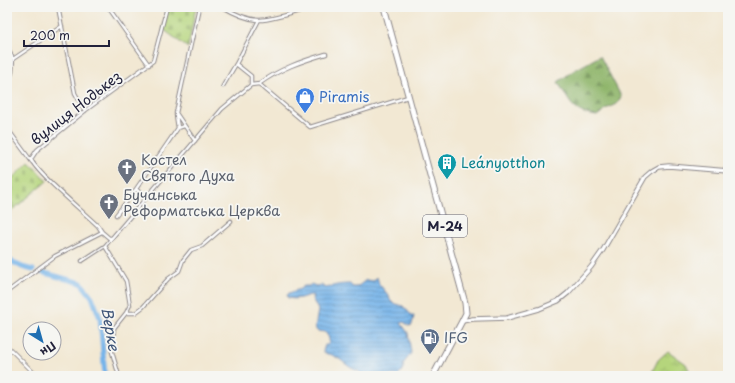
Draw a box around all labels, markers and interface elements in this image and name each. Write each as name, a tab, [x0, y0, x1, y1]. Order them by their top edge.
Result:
scale bar	[24, 22, 109, 48]
text: 200 m	[30, 26, 70, 44]
street label: вулиця Нодькез	[26, 66, 125, 150]
shop icon: Piramis	[294, 86, 316, 114]
place label: Piramis	[319, 86, 369, 107]
place label: Костел Святого Духа	[141, 149, 235, 186]
building icon: Leányotthon	[436, 152, 458, 180]
place label: Leányotthon	[461, 152, 546, 173]
church icon: Костел Святого Духа	[116, 157, 138, 185]
place label: Бучанська Реформатська Церква	[123, 184, 280, 221]
church icon: Бучанська Реформатська Церква	[98, 192, 120, 220]
road number: М-24	[423, 215, 467, 237]
water label: Верке	[96, 305, 127, 353]
north arrow	[22, 321, 62, 361]
fuel station icon: IFG	[419, 327, 441, 355]
place label: IFG	[444, 327, 468, 348]
text: Пн	[37, 338, 60, 361]

